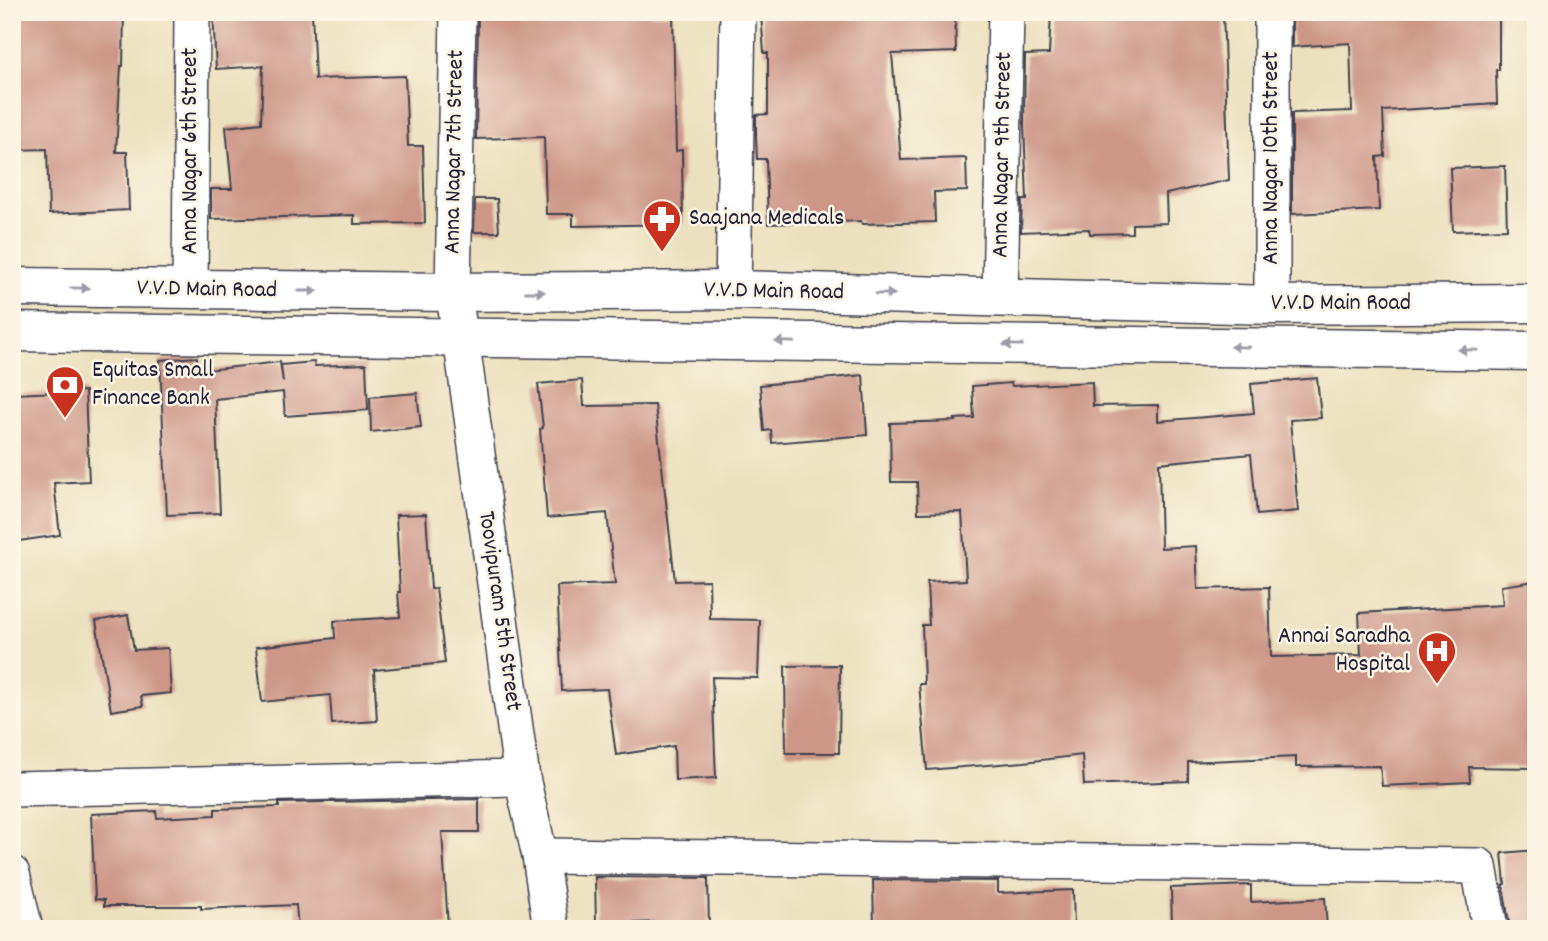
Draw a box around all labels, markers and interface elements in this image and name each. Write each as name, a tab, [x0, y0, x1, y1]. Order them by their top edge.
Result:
street label: Anna Nagar 6th Street	[174, 47, 208, 254]
street label: Anna Nagar 7th Street	[436, 49, 474, 254]
street label: Anna Nagar 10th Street	[1255, 51, 1289, 265]
street label: Anna Nagar 9th Street	[984, 52, 1022, 258]
pharmacy icon: Saajana Medicals	[641, 198, 683, 253]
place label: Saajana Medicals	[689, 202, 844, 236]
street label: V.V.D Main Road	[137, 272, 277, 308]
street label: V.V.D Main Road	[704, 274, 844, 310]
one-way arrow	[70, 283, 92, 294]
one-way arrow	[297, 285, 319, 297]
one-way arrow	[525, 286, 547, 298]
street label: V.V.D Main Road	[1271, 287, 1411, 321]
one-way arrow	[875, 288, 897, 300]
one-way arrow	[774, 336, 796, 348]
one-way arrow	[1001, 339, 1023, 350]
one-way arrow	[1229, 342, 1251, 353]
one-way arrow	[1456, 344, 1478, 356]
place label: Equitas Small Finance Bank	[92, 354, 214, 416]
bank icon: Equitas Small Finance Bank	[44, 364, 86, 419]
street label: Toovipuram 5th Street	[468, 509, 530, 713]
place label: Annai Saradha Hospital	[1278, 620, 1411, 682]
hospital icon: Annai Saradha Hospital	[1416, 630, 1458, 685]

